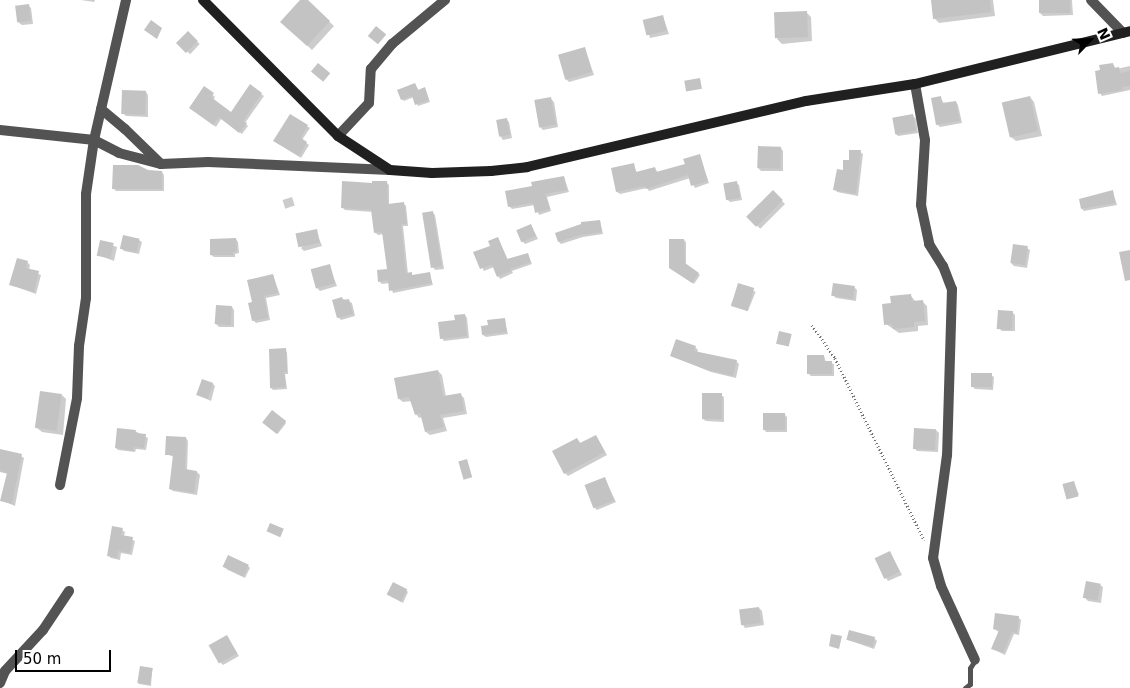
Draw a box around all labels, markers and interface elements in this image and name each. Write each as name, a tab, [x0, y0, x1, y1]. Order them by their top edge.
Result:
north arrow	[1065, 15, 1115, 65]
text: N	[1094, 25, 1113, 43]
scale bar	[18, 640, 114, 672]
text: 50 m	[23, 650, 61, 668]

